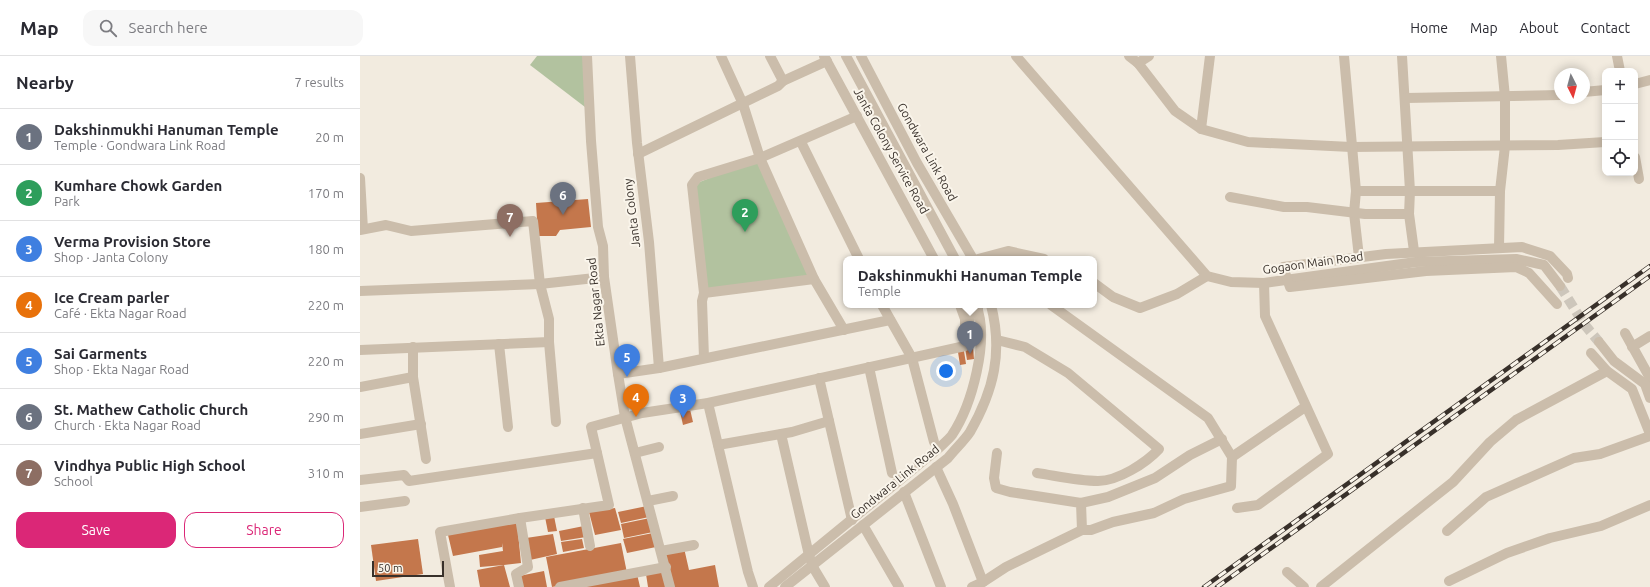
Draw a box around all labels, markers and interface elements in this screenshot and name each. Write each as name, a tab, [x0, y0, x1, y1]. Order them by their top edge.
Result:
search box	[83, 10, 363, 46]
text: Map	[20, 17, 59, 39]
icon: search	[97, 17, 119, 39]
text: Search here	[129, 19, 208, 36]
text: Home	[1410, 20, 1448, 36]
text: Map	[1470, 20, 1498, 36]
text: About	[1520, 20, 1559, 36]
text: Contact	[1581, 20, 1630, 36]
north arrow	[1554, 68, 1590, 104]
map controls	[1602, 68, 1638, 176]
button: +	[1602, 68, 1638, 104]
text: Nearby	[16, 73, 74, 92]
text: 7 results	[294, 75, 344, 89]
street label: Janta Colony Service Road	[851, 86, 931, 216]
street label: Gondwara Link Road	[895, 100, 960, 203]
button: −	[1602, 104, 1638, 140]
text: Dakshinmukhi Hanuman Temple	[54, 121, 279, 138]
text: 1	[25, 130, 33, 144]
text: 20 m	[315, 130, 344, 144]
text: Temple · Gondwara Link Road	[54, 138, 226, 152]
button: locate	[1602, 140, 1638, 176]
text: Kumhare Chowk Garden	[54, 177, 222, 194]
street label: Janta Colony	[621, 178, 642, 248]
pin: 6	[550, 182, 576, 215]
text: 2	[25, 186, 33, 200]
text: 170 m	[308, 186, 344, 200]
text: Park	[54, 194, 80, 208]
pin: 2	[732, 199, 758, 232]
pin: 7	[497, 204, 523, 237]
text: Verma Provision Store	[54, 233, 211, 250]
text: 3	[25, 242, 33, 256]
text: 180 m	[308, 242, 344, 256]
street label: Gogaon Main Road	[1262, 249, 1364, 276]
text: Shop · Janta Colony	[54, 250, 168, 264]
popup	[843, 256, 1097, 308]
street label: Ekta Nagar Road	[584, 257, 607, 347]
text: Dakshinmukhi Hanuman Temple	[858, 267, 1082, 284]
text: Temple	[858, 284, 901, 298]
text: Ice Cream parler	[54, 289, 169, 306]
text: 4	[25, 298, 33, 312]
text: 220 m	[308, 298, 344, 312]
text: Café · Ekta Nagar Road	[54, 306, 187, 320]
pin: 1	[957, 321, 983, 354]
pin: 5	[614, 344, 640, 377]
text: Sai Garments	[54, 345, 147, 362]
text: 5	[25, 354, 33, 368]
text: 220 m	[308, 354, 344, 368]
your location	[936, 361, 956, 381]
text: Shop · Ekta Nagar Road	[54, 362, 189, 376]
pin: 4	[623, 384, 649, 417]
pin: 3	[670, 385, 696, 418]
text: St. Mathew Catholic Church	[54, 401, 248, 418]
text: 6	[25, 410, 33, 424]
text: 290 m	[308, 410, 344, 424]
text: Church · Ekta Nagar Road	[54, 418, 201, 432]
street label: Gondwara Link Road	[848, 442, 942, 521]
text: Vindhya Public High School	[54, 457, 245, 474]
text: 7	[25, 466, 33, 480]
text: 310 m	[308, 466, 344, 480]
text: School	[54, 474, 93, 488]
button: Save	[16, 512, 176, 548]
button: Share	[184, 512, 344, 548]
scale bar	[372, 559, 444, 578]
text: 50 m	[378, 562, 402, 574]

